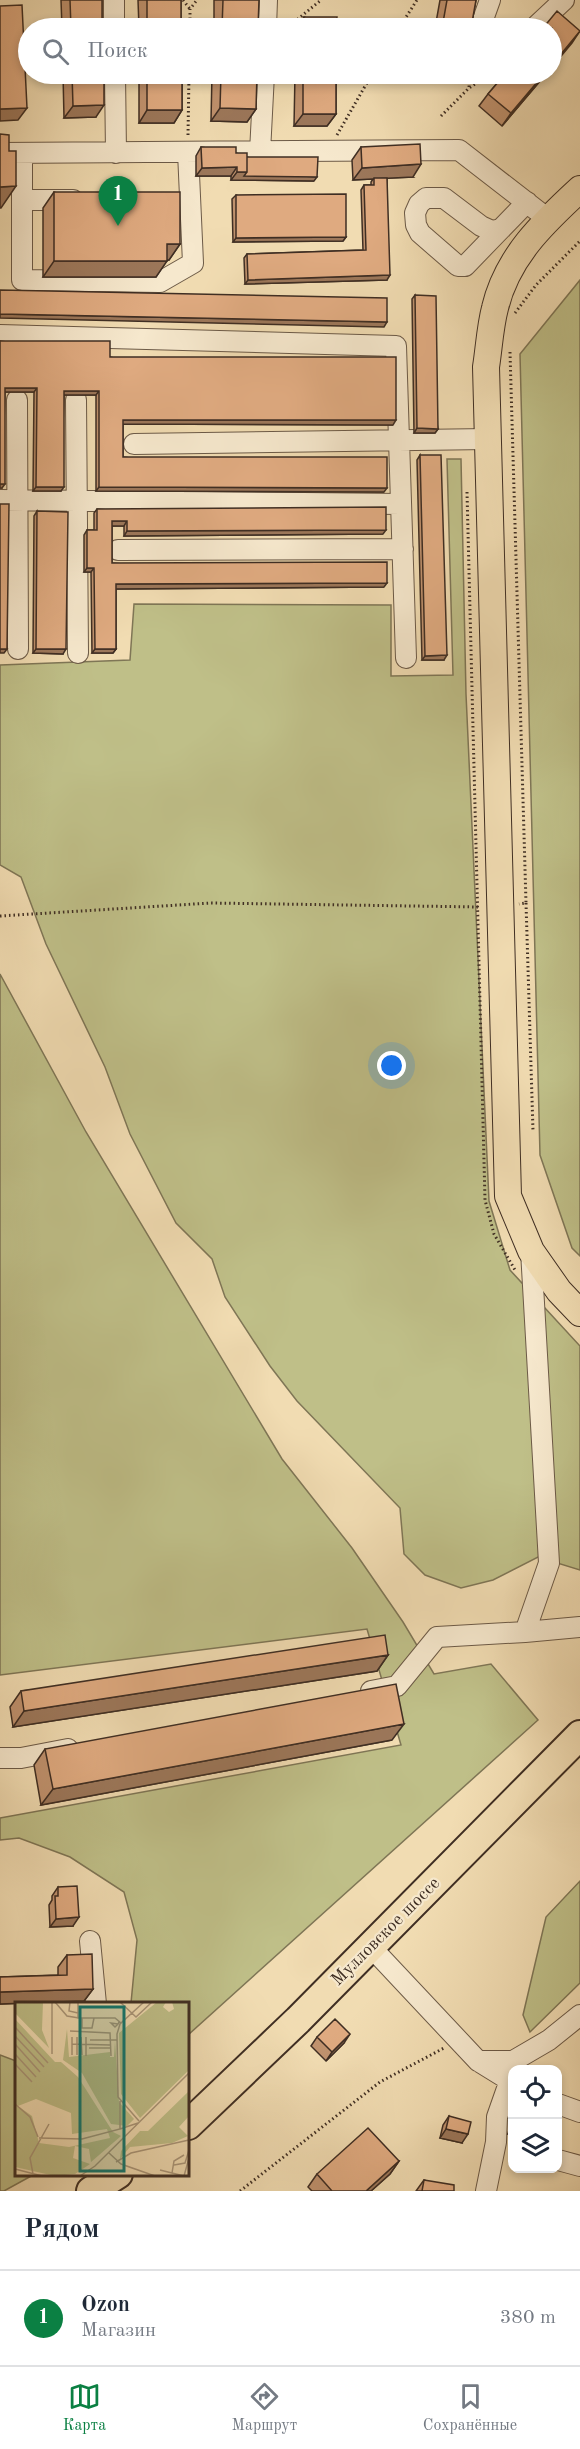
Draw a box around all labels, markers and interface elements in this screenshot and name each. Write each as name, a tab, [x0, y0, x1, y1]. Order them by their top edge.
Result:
search box	[18, 18, 562, 84]
icon: search	[39, 35, 72, 68]
text: Поиск	[87, 40, 148, 62]
pin: 1	[98, 176, 138, 226]
your location	[377, 1051, 406, 1080]
street label: Мулловское шоссе	[328, 1874, 443, 1989]
inset map	[15, 2002, 189, 2176]
map controls	[508, 2065, 562, 2173]
button: locate	[508, 2065, 562, 2119]
button: layers	[508, 2119, 562, 2173]
text: Рядом	[24, 2217, 99, 2243]
text: Ozon	[81, 2294, 130, 2316]
text: 1	[38, 2308, 49, 2328]
text: 380 m	[500, 2308, 556, 2328]
text: Магазин	[81, 2321, 156, 2341]
tab: Карта	[63, 2380, 106, 2436]
tab: Маршрут	[232, 2380, 297, 2436]
tab: Сохранённые	[423, 2380, 517, 2436]

